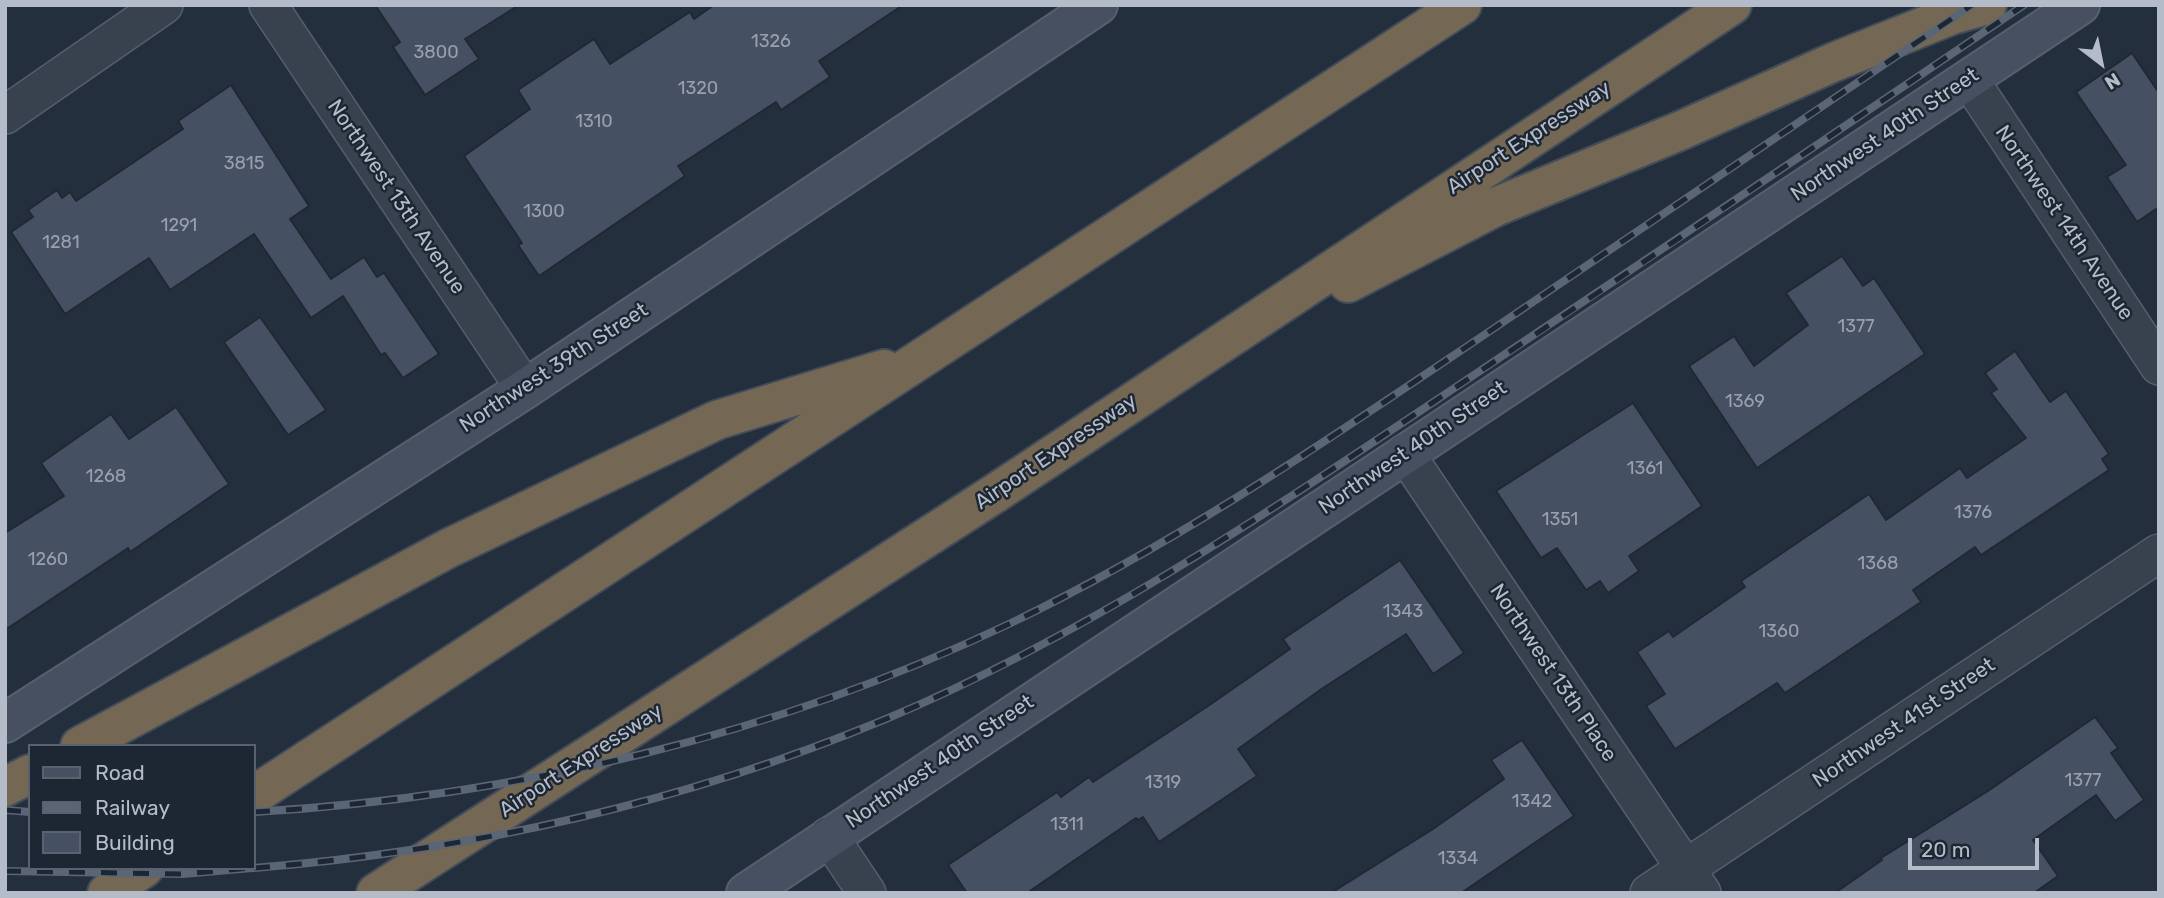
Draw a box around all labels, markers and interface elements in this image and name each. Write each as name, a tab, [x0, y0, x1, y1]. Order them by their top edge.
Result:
north arrow	[2066, 28, 2136, 98]
house number: 1326	[751, 31, 791, 53]
house number: 3800	[413, 42, 459, 64]
street label: Northwest 40th Street	[1786, 63, 1984, 207]
text: N	[2101, 68, 2124, 95]
street label: Airport Expressway	[1443, 76, 1615, 200]
house number: 1320	[678, 78, 718, 100]
street label: Northwest 13th Avenue	[321, 95, 471, 299]
house number: 1310	[575, 111, 613, 133]
street label: Northwest 14th Avenue	[1989, 121, 2139, 325]
house number: 3815	[224, 153, 264, 175]
house number: 1300	[523, 201, 565, 223]
house number: 1291	[161, 215, 197, 237]
house number: 1281	[42, 232, 80, 254]
street label: Northwest 39th Street	[455, 298, 653, 438]
house number: 1377	[1838, 316, 1874, 338]
street label: Northwest 40th Street	[1314, 376, 1512, 520]
street label: Airport Expressway	[970, 389, 1142, 515]
house number: 1369	[1725, 391, 1765, 413]
house number: 1361	[1627, 458, 1663, 480]
house number: 1268	[86, 466, 126, 488]
house number: 1376	[1954, 502, 1992, 524]
house number: 1351	[1542, 509, 1578, 531]
house number: 1260	[28, 549, 68, 571]
house number: 1368	[1858, 553, 1898, 575]
street label: Northwest 13th Place	[1484, 579, 1622, 767]
house number: 1343	[1383, 601, 1423, 623]
house number: 1360	[1759, 621, 1799, 643]
street label: Northwest 41st Street	[1808, 653, 2000, 793]
street label: Northwest 40th Street	[841, 690, 1039, 834]
street label: Airport Expressway	[495, 699, 667, 823]
legend	[28, 744, 256, 870]
text: Road	[95, 760, 145, 785]
house number: 1377	[2065, 770, 2101, 792]
house number: 1319	[1145, 772, 1181, 794]
house number: 1342	[1512, 791, 1552, 813]
text: Railway	[95, 795, 170, 820]
house number: 1311	[1050, 814, 1084, 836]
scale bar	[1912, 824, 2043, 868]
text: Building	[95, 830, 175, 855]
text: 20 m	[1921, 837, 1970, 862]
house number: 1334	[1438, 848, 1478, 870]

